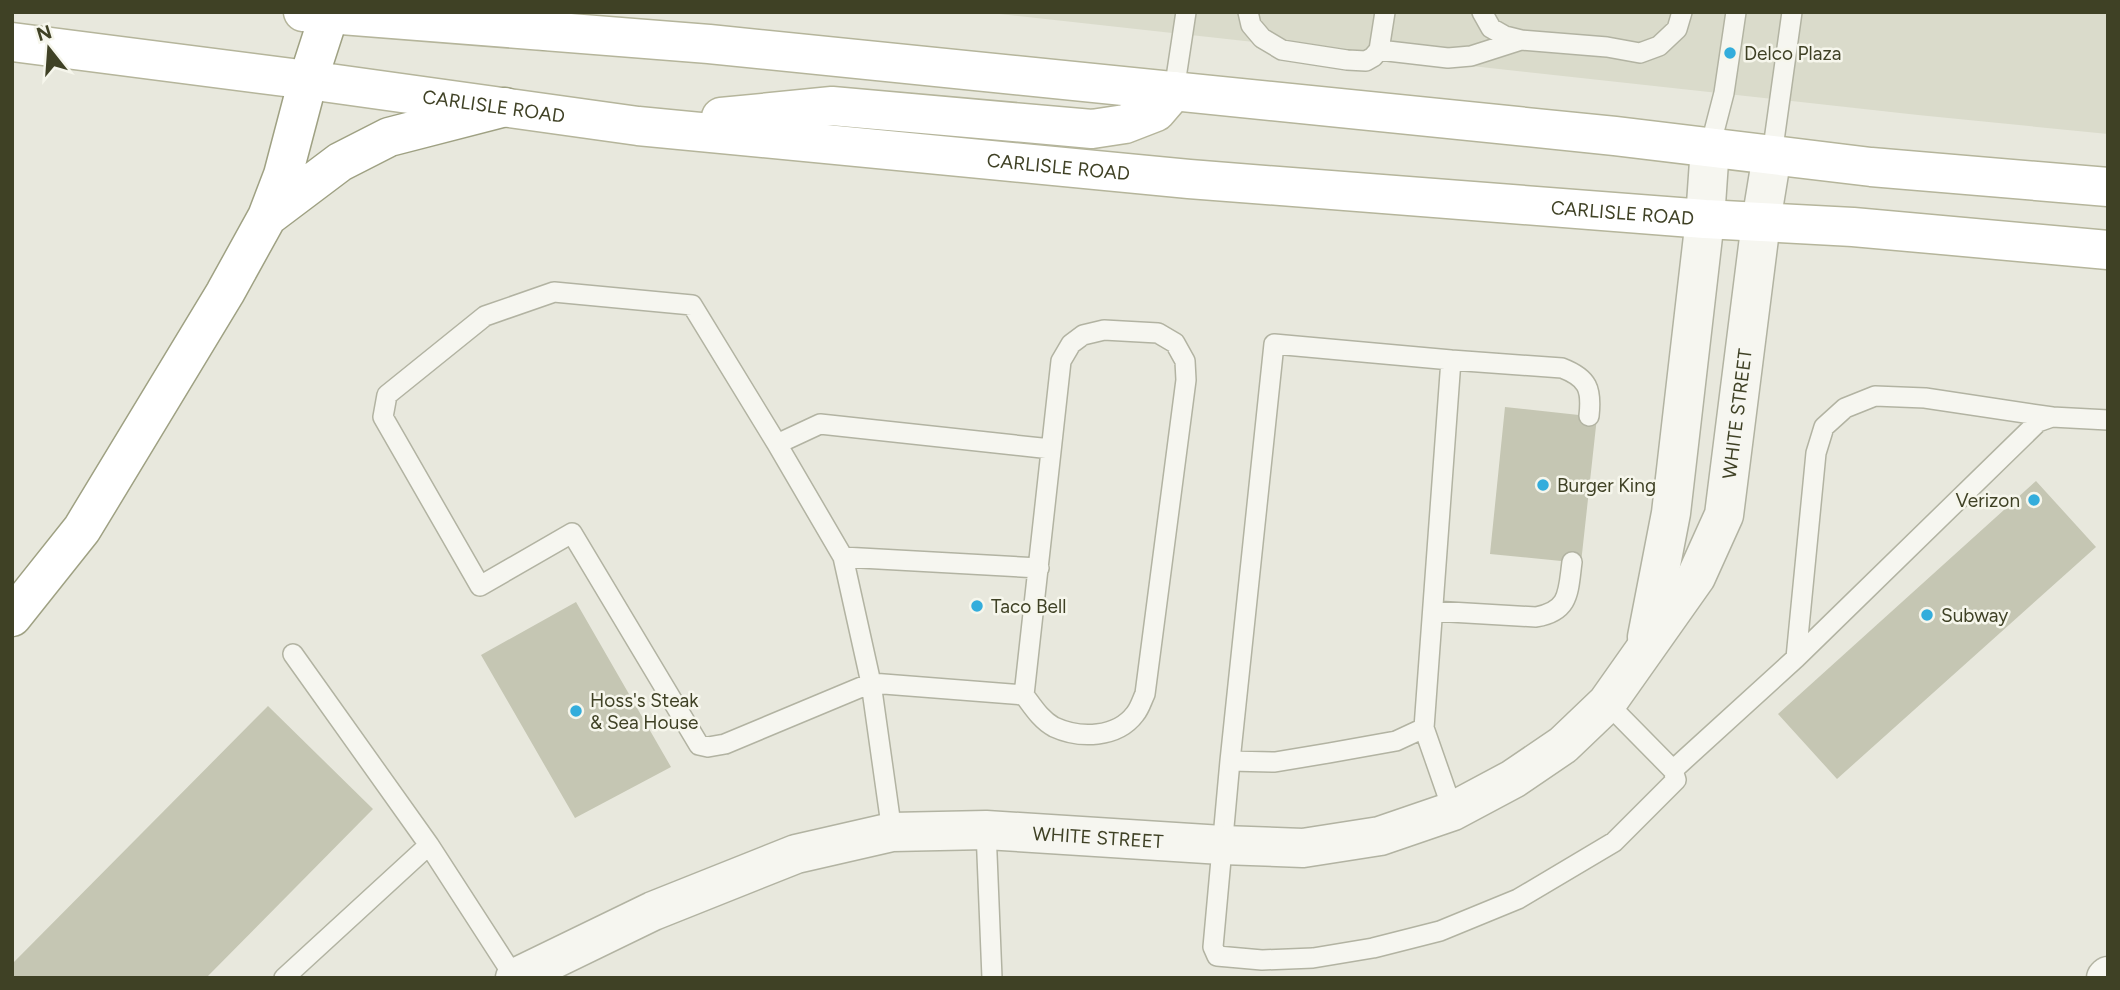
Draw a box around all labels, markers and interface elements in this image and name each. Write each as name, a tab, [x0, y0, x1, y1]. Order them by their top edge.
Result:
north arrow	[14, 14, 84, 84]
text: N	[34, 20, 55, 46]
place label: Delco Plaza	[1744, 42, 1842, 65]
marker: Delco Plaza	[1722, 45, 1738, 61]
street label: CARLISLE ROAD	[421, 85, 567, 127]
street label: CARLISLE ROAD	[986, 148, 1131, 185]
street label: CARLISLE ROAD	[1550, 196, 1695, 230]
street label: WHITE STREET	[1717, 347, 1756, 480]
place label: Burger King	[1557, 474, 1656, 497]
marker: Burger King	[1535, 477, 1551, 493]
place label: Verizon	[1955, 489, 2020, 512]
marker: Verizon	[2026, 492, 2042, 508]
place label: Taco Bell	[991, 595, 1066, 618]
marker: Taco Bell	[969, 598, 985, 614]
place label: Subway	[1941, 604, 2008, 627]
marker: Subway	[1919, 607, 1935, 623]
place label: Hoss's Steak & Sea House	[590, 689, 699, 734]
marker: Hoss's Steak & Sea House	[568, 703, 584, 719]
street label: WHITE STREET	[1032, 821, 1165, 853]

